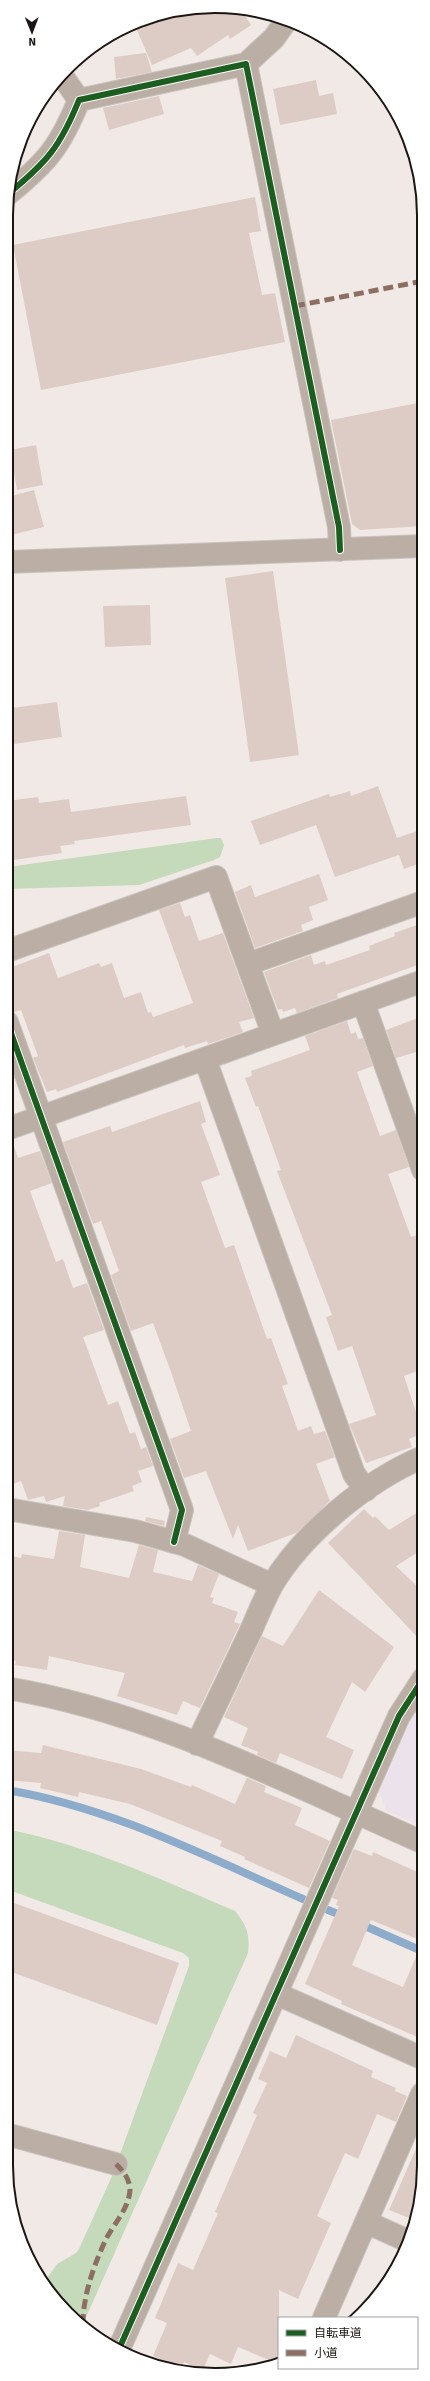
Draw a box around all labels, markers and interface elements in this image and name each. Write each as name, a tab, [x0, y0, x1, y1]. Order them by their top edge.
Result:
north arrow	[12, 12, 52, 52]
text: N	[28, 35, 36, 48]
legend	[278, 2317, 418, 2369]
text: 自転車道	[314, 2326, 362, 2341]
text: 小道	[314, 2346, 338, 2361]

